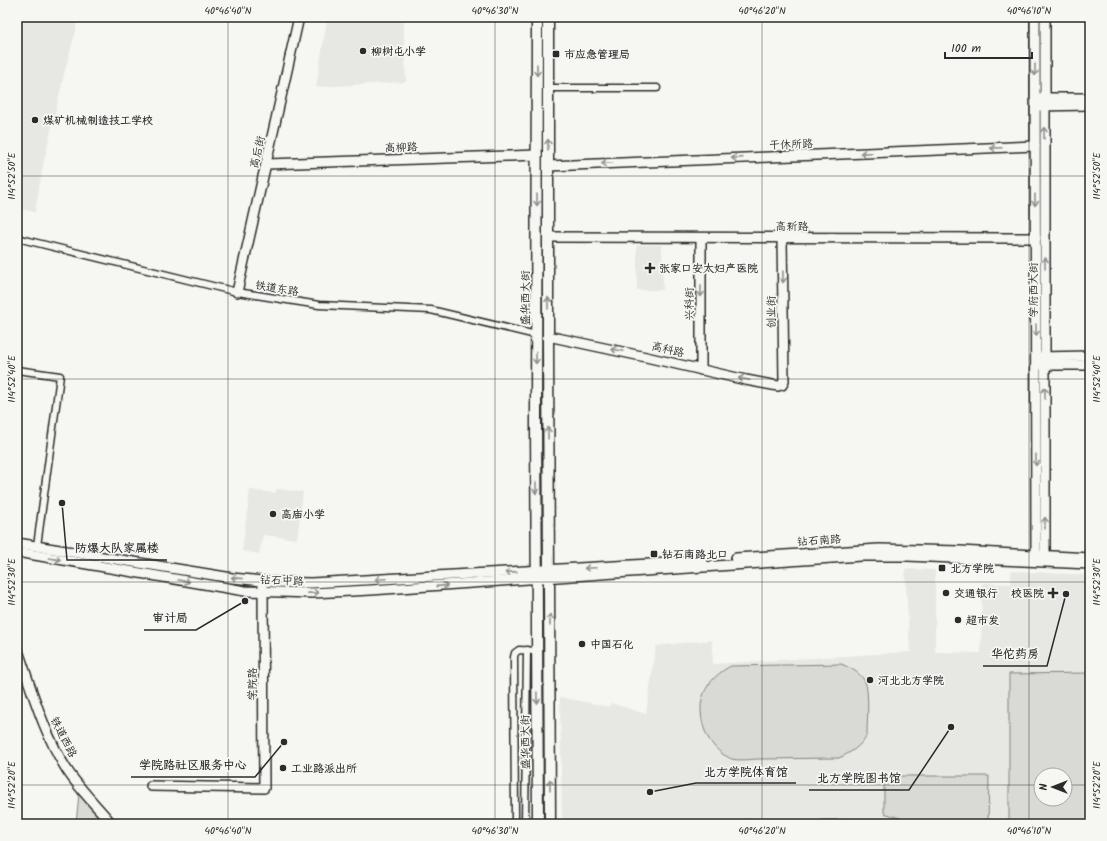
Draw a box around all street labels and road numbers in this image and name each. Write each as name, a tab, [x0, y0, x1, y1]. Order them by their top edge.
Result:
street label: 高后街	[245, 133, 271, 170]
street label: 干休所路	[769, 135, 813, 155]
street label: 高柳路	[384, 138, 418, 158]
street label: 高新路	[776, 218, 809, 236]
street label: 学府西大街	[1025, 262, 1043, 318]
street label: 盛华西大街	[517, 270, 535, 326]
street label: 铁道东路	[254, 277, 300, 301]
street label: 兴科街	[681, 287, 699, 321]
street label: 创业街	[763, 294, 781, 329]
street label: 高科路	[650, 337, 686, 362]
street label: 钻石南路	[796, 530, 842, 552]
street label: 钻石中路	[260, 571, 304, 591]
street label: 学院路	[244, 668, 262, 701]
street label: 盛华西大街	[517, 713, 535, 770]
street label: 铁道西路	[45, 714, 81, 761]

